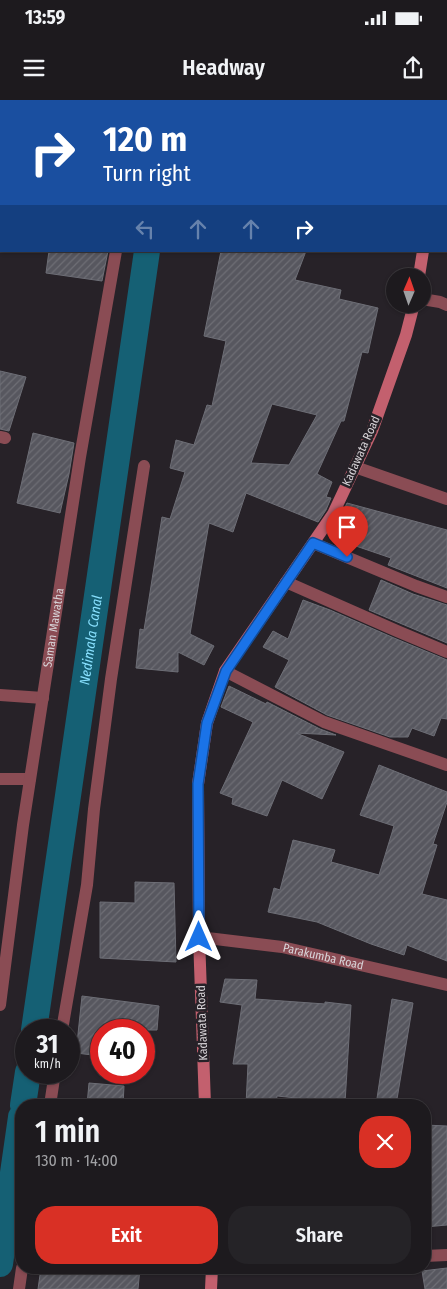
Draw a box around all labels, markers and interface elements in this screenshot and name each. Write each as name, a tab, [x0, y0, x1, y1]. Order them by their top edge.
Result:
text: 13:59	[25, 6, 65, 29]
icon: menu	[20, 54, 48, 82]
text: Headway	[182, 54, 265, 81]
icon: share	[399, 54, 427, 82]
text: 120 m	[103, 118, 187, 160]
icon: right	[20, 120, 85, 185]
text: Turn right	[103, 160, 191, 187]
icon: left	[131, 215, 159, 243]
icon: ahead	[184, 215, 212, 243]
icon: ahead	[237, 215, 265, 243]
icon: right	[290, 215, 318, 243]
north arrow	[386, 268, 431, 312]
map controls	[386, 268, 431, 313]
street label: Kadawata Road	[339, 414, 383, 488]
pin	[326, 506, 368, 557]
icon: arrive	[333, 513, 361, 541]
street label: Saman Mawatha	[40, 587, 67, 669]
water label: Nedimala Canal	[76, 594, 106, 686]
position arrow	[172, 910, 224, 962]
street label: Parakumba Road	[282, 940, 365, 973]
street label: Kadawata Road	[194, 985, 210, 1061]
speed limit sign: 40	[90, 1019, 155, 1084]
text: 31	[37, 1030, 58, 1060]
text: km/h	[34, 1057, 61, 1071]
text: 1 min	[35, 1114, 100, 1150]
button: close	[359, 1116, 411, 1168]
text: 130 m · 14:00	[35, 1151, 118, 1170]
button: Exit	[35, 1206, 218, 1264]
button: Share	[228, 1206, 411, 1264]

